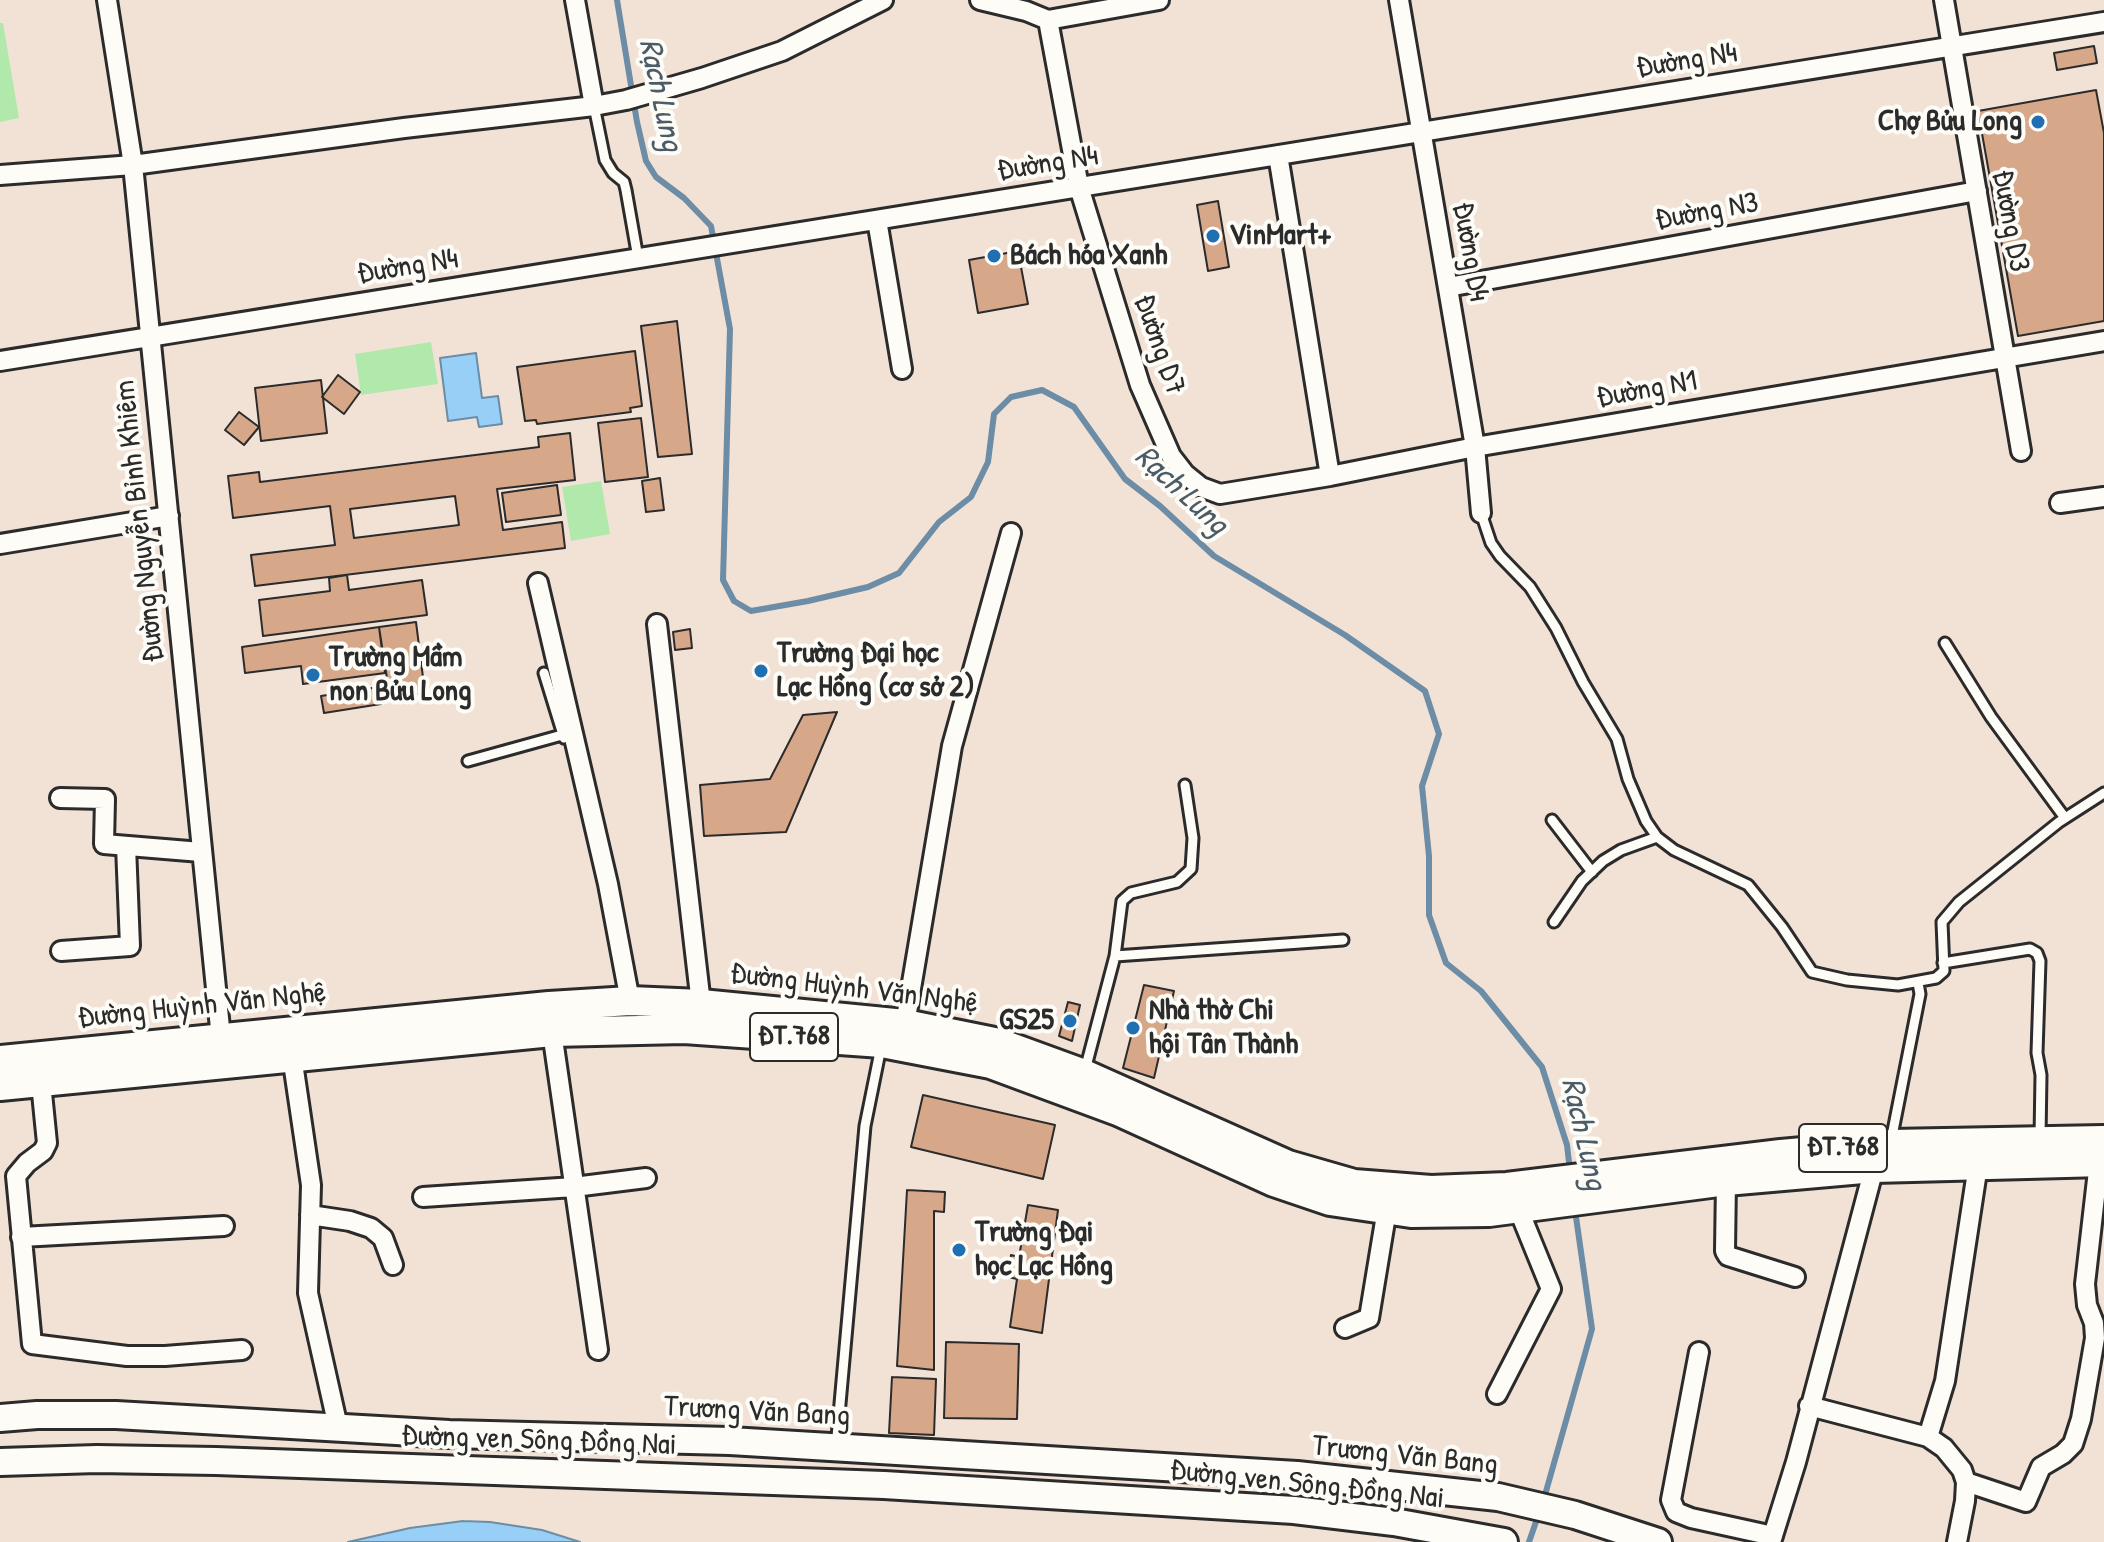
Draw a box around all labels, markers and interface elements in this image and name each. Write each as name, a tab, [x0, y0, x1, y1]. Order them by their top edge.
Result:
water label: Rạch Lung	[629, 35, 691, 155]
street label: Đường N4	[1634, 35, 1740, 87]
place label: Chợ Bửu Long	[1878, 104, 2022, 140]
marker: Chợ Bửu Long	[2029, 113, 2047, 131]
street label: Đường N4	[995, 138, 1101, 190]
street label: Đường D3	[1983, 168, 2037, 274]
street label: Đường N3	[1653, 185, 1761, 239]
street label: Đường D4	[1444, 200, 1496, 304]
place label: VinMart+	[1229, 218, 1332, 254]
marker: VinMart+	[1204, 227, 1222, 245]
place label: Bách hóa Xanh	[1010, 238, 1167, 274]
street label: Đường N4	[355, 241, 461, 293]
marker: Bách hóa Xanh	[985, 247, 1003, 265]
street label: Đường D7	[1125, 290, 1193, 400]
street label: Đường N1	[1594, 363, 1700, 417]
street label: Đường Nguyễn Bỉnh Khiêm	[107, 378, 173, 664]
water label: Rạch Lung	[1126, 438, 1236, 544]
place label: Trường Đại học Lạc Hồng (cơ sở 2)	[777, 636, 975, 706]
place label: Trường Mầm non Bửu Long	[329, 640, 471, 710]
marker: Trường Đại học Lạc Hồng (cơ sở 2)	[752, 662, 770, 680]
marker: Trường Mầm non Bửu Long	[304, 666, 322, 684]
street label: Đường Huỳnh Văn Nghệ	[728, 956, 980, 1022]
street label: Đường Huỳnh Văn Nghệ	[76, 975, 328, 1037]
place label: Nhà thờ Chi hội Tân Thành	[1149, 993, 1298, 1064]
place label: GS25	[999, 1003, 1054, 1039]
marker: GS25	[1061, 1012, 1079, 1030]
road number: ĐT.768	[750, 1013, 838, 1061]
marker: Nhà thờ Chi hội Tân Thành	[1124, 1019, 1142, 1037]
water label: Rạch Lung	[1552, 1074, 1614, 1194]
road number: ĐT.768	[1799, 1124, 1887, 1172]
place label: Trường Đại học Lạc Hồng	[975, 1215, 1113, 1286]
marker: Trường Đại học Lạc Hồng	[950, 1241, 968, 1259]
street label: Trương Văn Bang	[663, 1389, 851, 1435]
street label: Đường ven Sông Đồng Nai	[401, 1418, 677, 1464]
street label: Trương Văn Bang	[1310, 1428, 1500, 1484]
street label: Đường ven Sông Đồng Nai	[1168, 1453, 1446, 1517]

